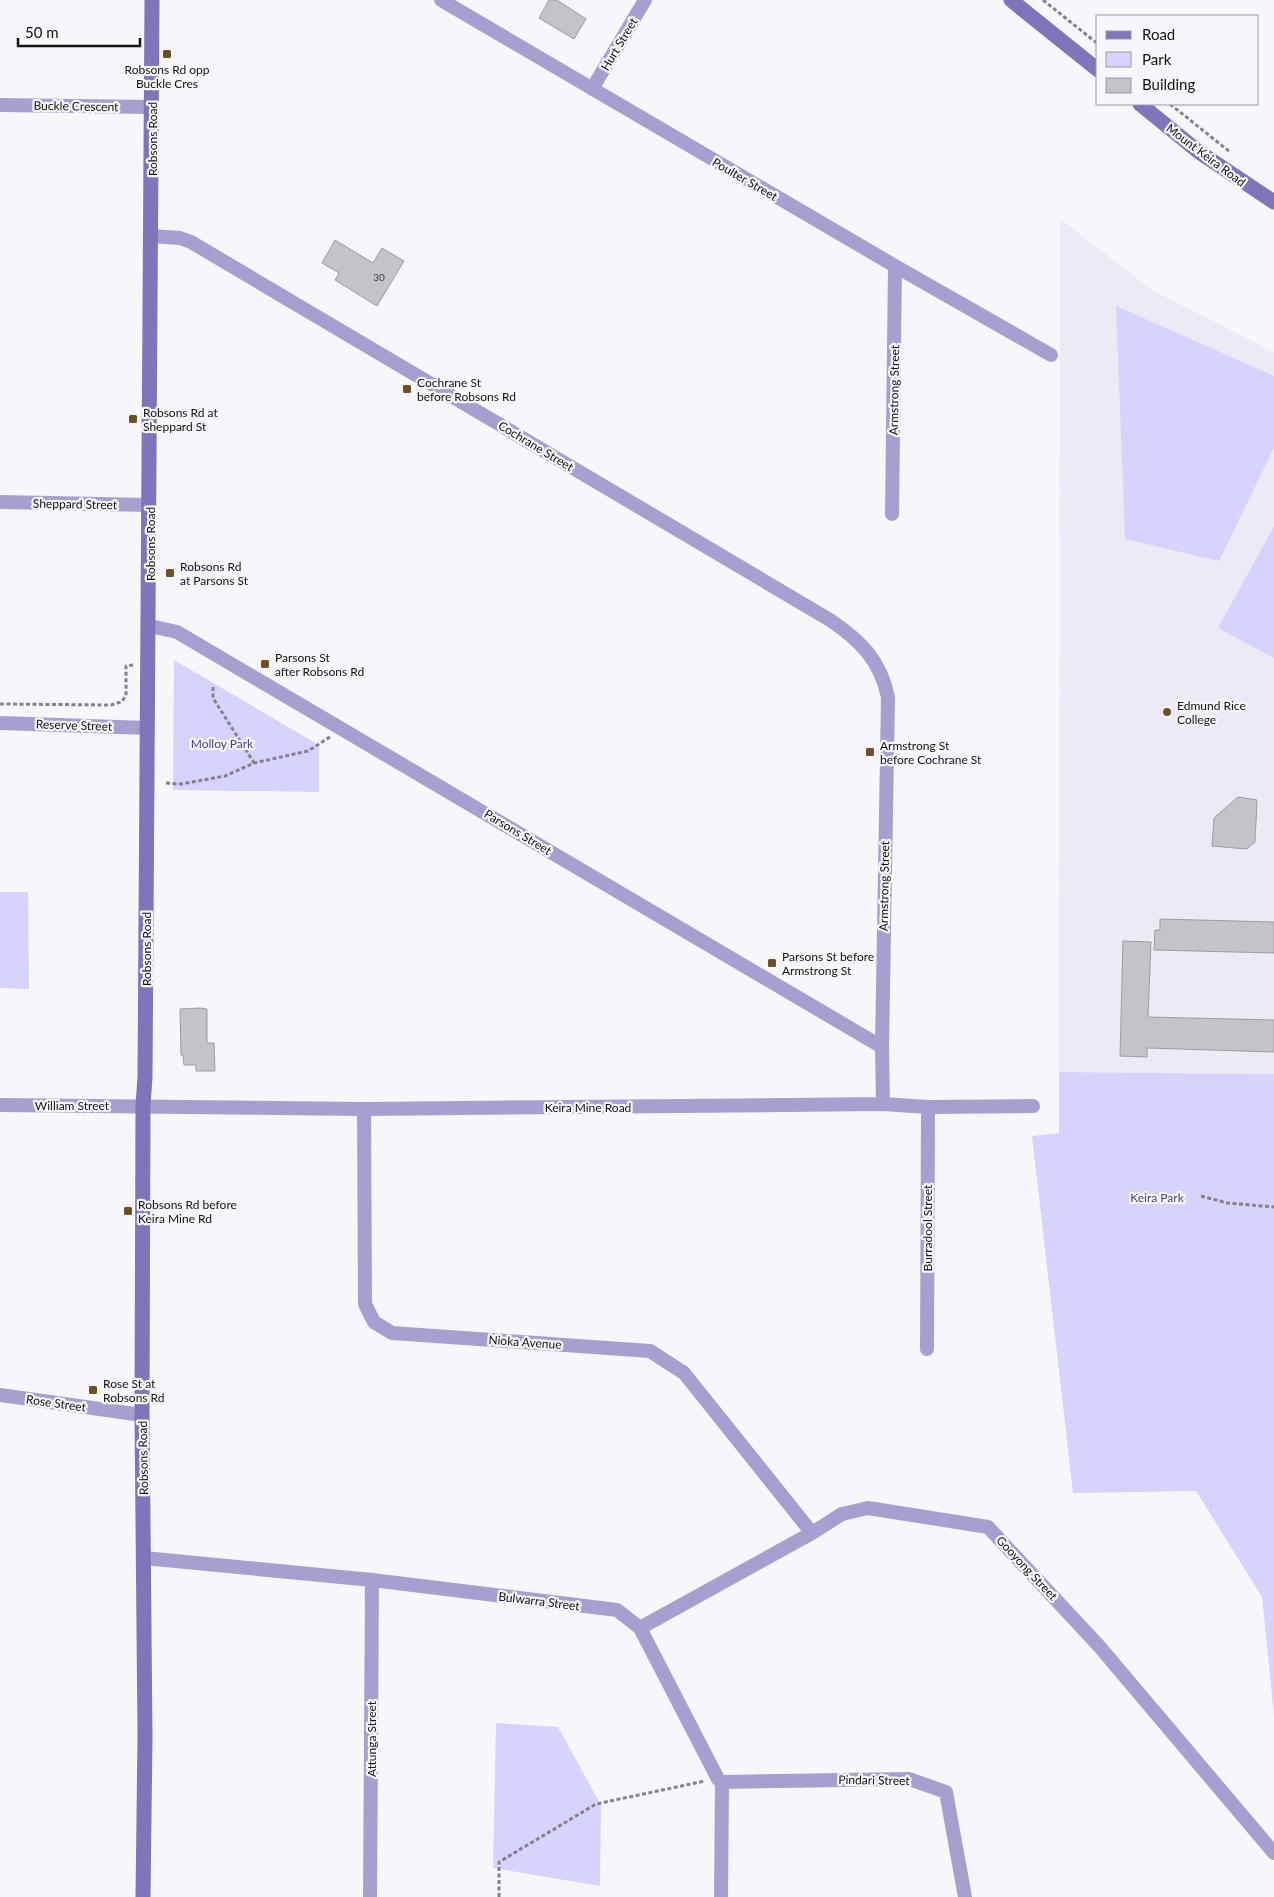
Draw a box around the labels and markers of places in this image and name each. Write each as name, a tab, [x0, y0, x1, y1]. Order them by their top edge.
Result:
marker: Robsons Rd opp Buckle Cres	[161, 48, 173, 60]
place label: Robsons Rd opp Buckle Cres	[125, 62, 210, 91]
place label: Cochrane St before Robsons Rd	[417, 375, 516, 404]
marker: Cochrane St before Robsons Rd	[401, 383, 413, 395]
place label: Robsons Rd at Sheppard St	[143, 405, 219, 434]
marker: Robsons Rd at Sheppard St	[127, 413, 139, 425]
place label: Robsons Rd at Parsons St	[180, 559, 249, 588]
marker: Robsons Rd at Parsons St	[164, 567, 176, 579]
place label: Parsons St after Robsons Rd	[275, 650, 364, 679]
marker: Parsons St after Robsons Rd	[259, 658, 271, 670]
place label: Edmund Rice College	[1177, 698, 1246, 727]
marker: Edmund Rice College	[1161, 706, 1173, 718]
place label: Armstrong St before Cochrane St	[880, 738, 982, 767]
marker: Armstrong St before Cochrane St	[864, 746, 876, 758]
place label: Parsons St before Armstrong St	[782, 949, 874, 978]
marker: Parsons St before Armstrong St	[766, 957, 778, 969]
place label: Robsons Rd before Keira Mine Rd	[138, 1197, 237, 1226]
marker: Robsons Rd before Keira Mine Rd	[122, 1205, 134, 1217]
place label: Rose St at Robsons Rd	[103, 1376, 165, 1405]
marker: Rose St at Robsons Rd	[87, 1384, 99, 1396]

